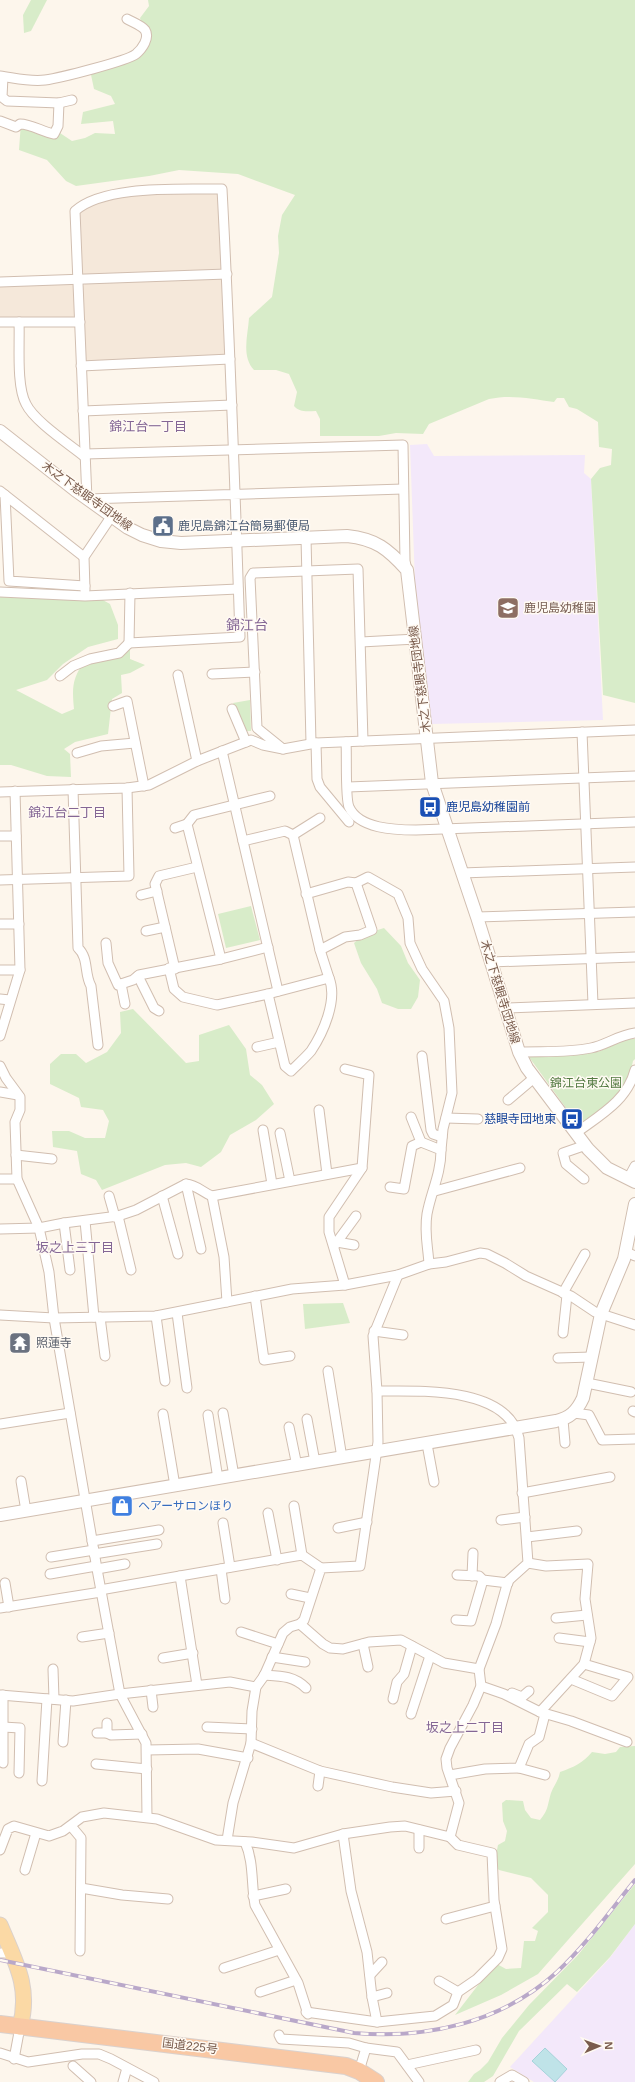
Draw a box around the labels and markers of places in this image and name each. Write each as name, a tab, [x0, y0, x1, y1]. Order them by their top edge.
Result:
public building icon: 鹿児島錦江台簡易郵便局	[150, 513, 176, 539]
place label: 鹿児島錦江台簡易郵便局	[178, 519, 310, 533]
school or university icon: 鹿児島幼稚園	[495, 595, 521, 621]
place label: 鹿児島幼稚園	[524, 601, 596, 615]
bus stop icon: 鹿児島幼稚園前	[417, 794, 443, 820]
place label: 鹿児島幼稚園前	[446, 800, 530, 814]
bus stop icon: 慈眼寺団地東	[559, 1106, 585, 1132]
place label: 慈眼寺団地東	[484, 1112, 556, 1126]
temple icon: 照蓮寺	[7, 1330, 33, 1356]
place label: 照蓮寺	[36, 1336, 72, 1350]
shop icon: ヘアーサロンほり	[109, 1493, 135, 1519]
place label: ヘアーサロンほり	[138, 1499, 233, 1513]

